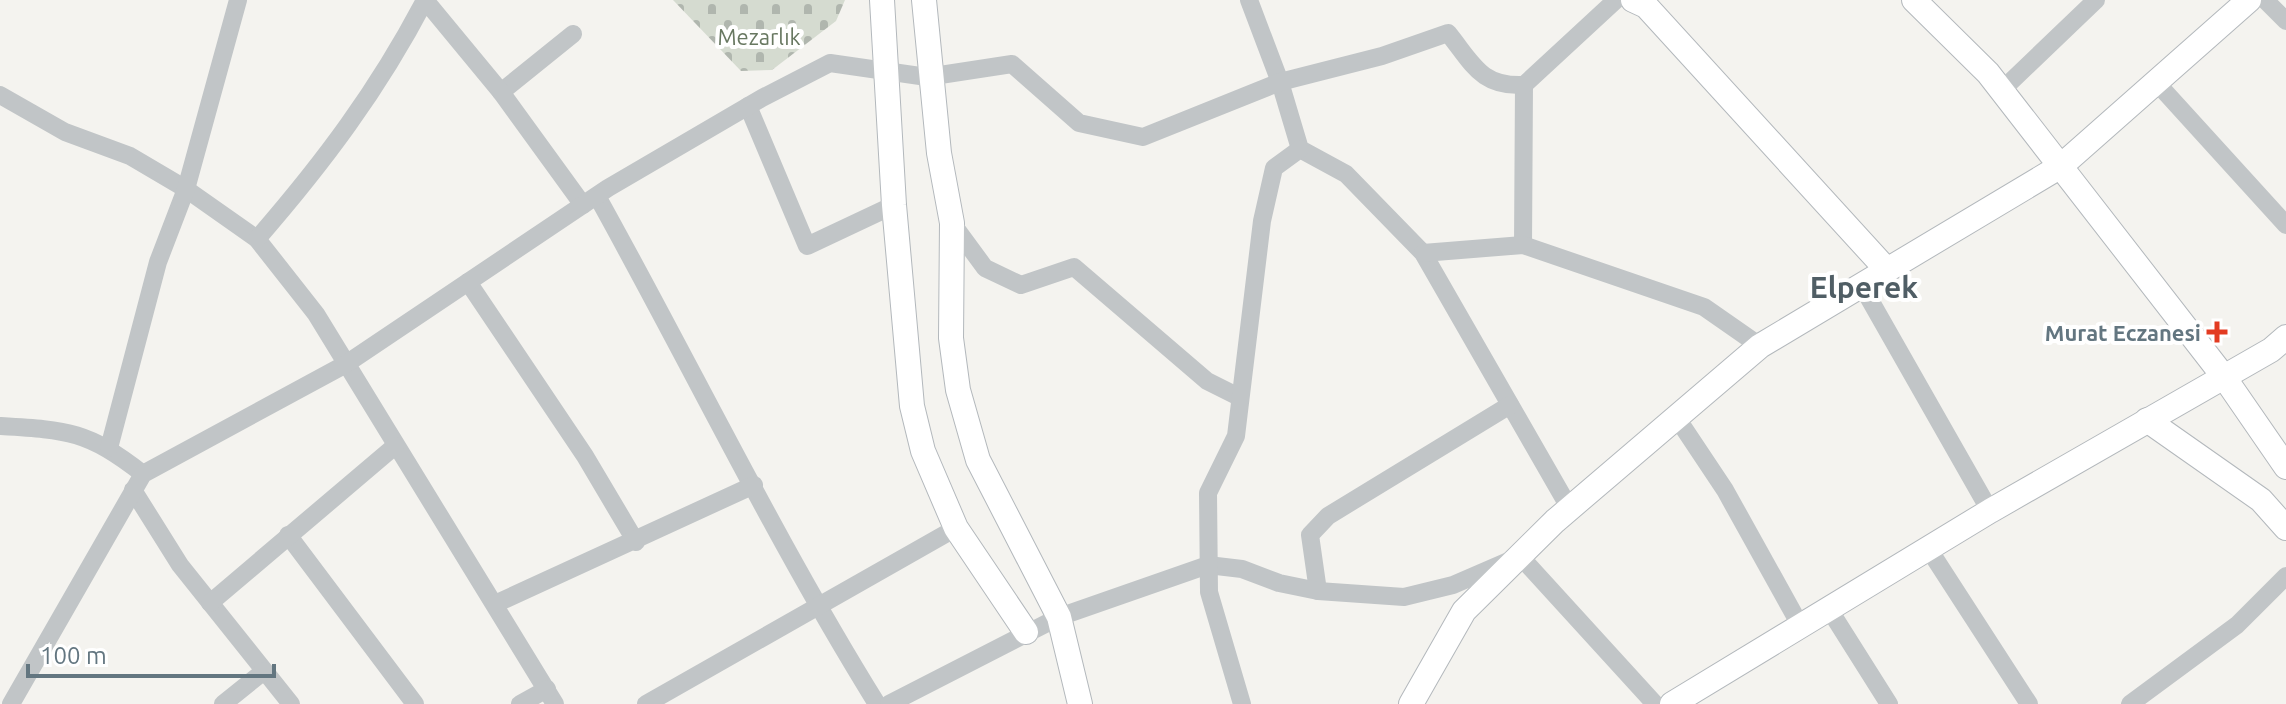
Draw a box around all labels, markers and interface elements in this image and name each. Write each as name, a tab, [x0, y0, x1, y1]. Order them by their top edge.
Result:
park label: Mezarlık	[717, 24, 801, 49]
district label: Elperek	[1810, 270, 1918, 304]
place label: Murat Eczanesi	[2045, 320, 2201, 345]
marker: Murat Eczanesi	[2208, 323, 2226, 341]
scale bar	[28, 628, 274, 678]
text: 100 m	[40, 642, 107, 669]

